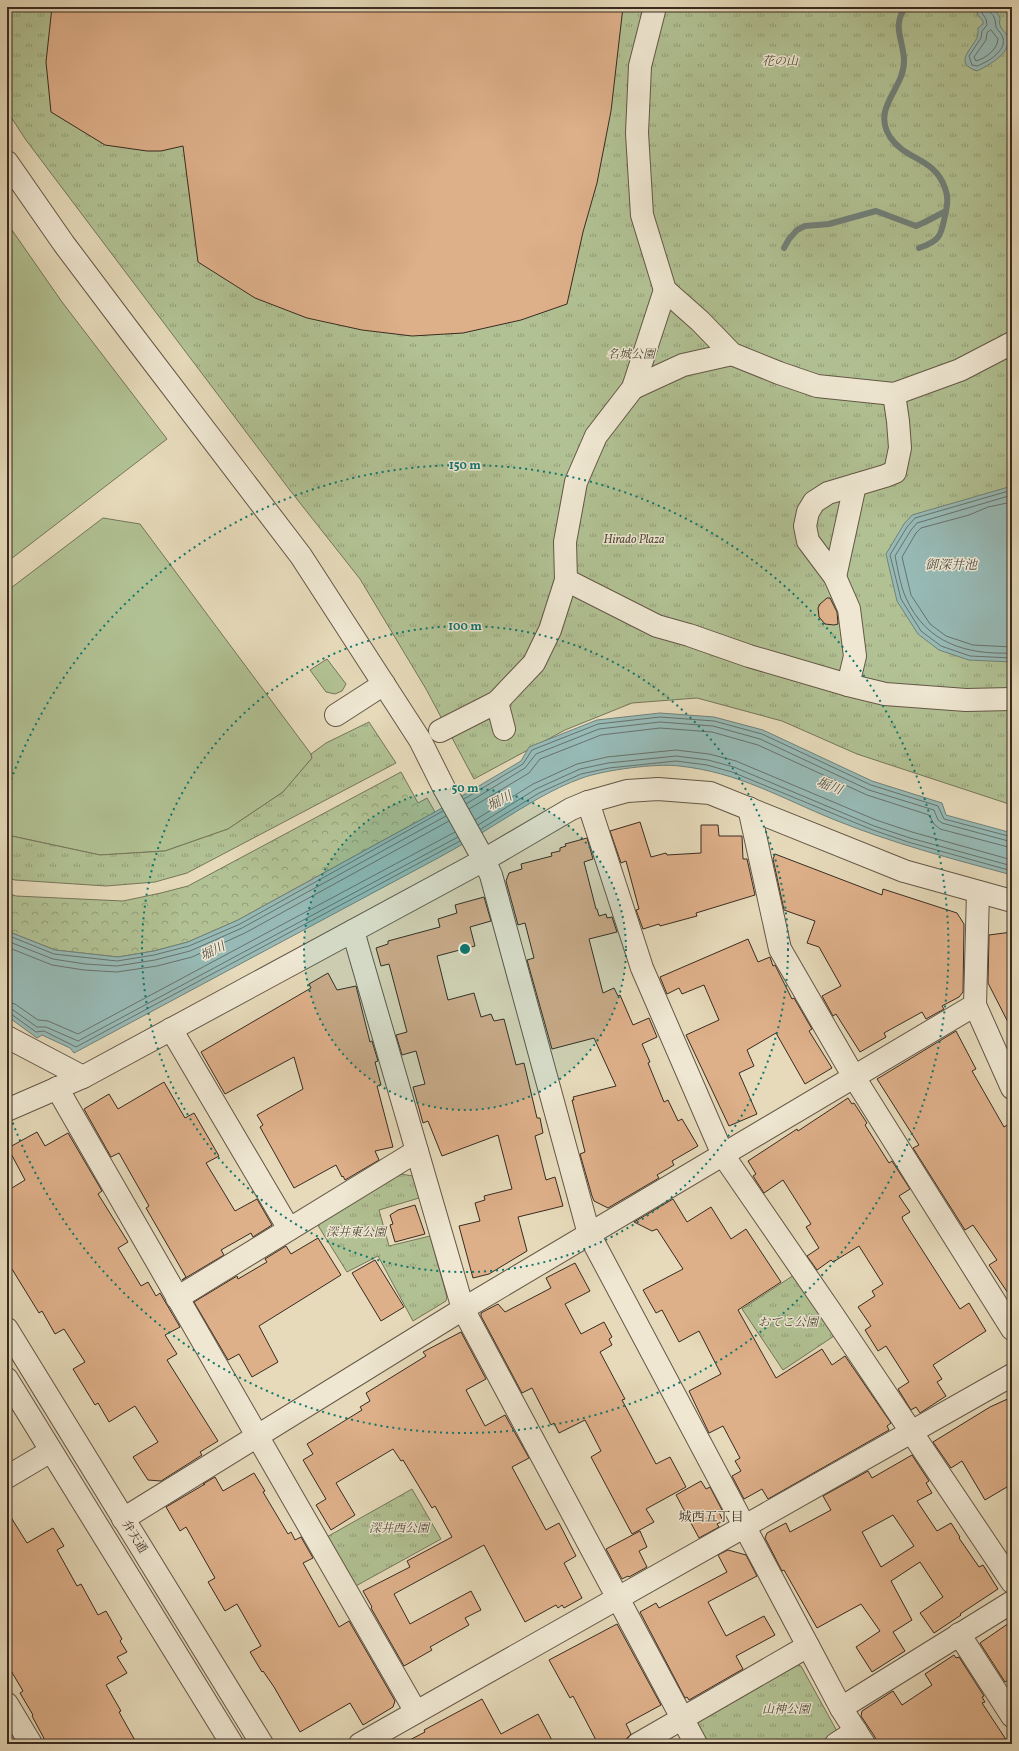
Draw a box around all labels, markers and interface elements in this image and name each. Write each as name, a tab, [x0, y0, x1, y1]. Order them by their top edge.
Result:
park label: 花の山	[762, 54, 799, 70]
park label: 名城公園	[607, 347, 657, 363]
text: 150 m	[449, 458, 481, 474]
park label: Hirado Plaza	[603, 532, 665, 548]
water label: 御深井池	[925, 557, 979, 575]
text: 100 m	[448, 619, 482, 635]
water label: 堀川	[814, 774, 846, 801]
text: 50 m	[451, 781, 479, 797]
water label: 堀川	[484, 787, 517, 816]
water label: 堀川	[197, 937, 230, 966]
centre of rings	[458, 942, 472, 956]
park label: 深井東公園	[326, 1225, 388, 1241]
park label: おてこ公園	[758, 1315, 820, 1331]
district label: 城西五丁目	[678, 1509, 744, 1527]
street label: 弁天通	[118, 1517, 150, 1557]
park label: 深井西公園	[369, 1521, 431, 1537]
park label: 山神公園	[762, 1702, 812, 1718]

